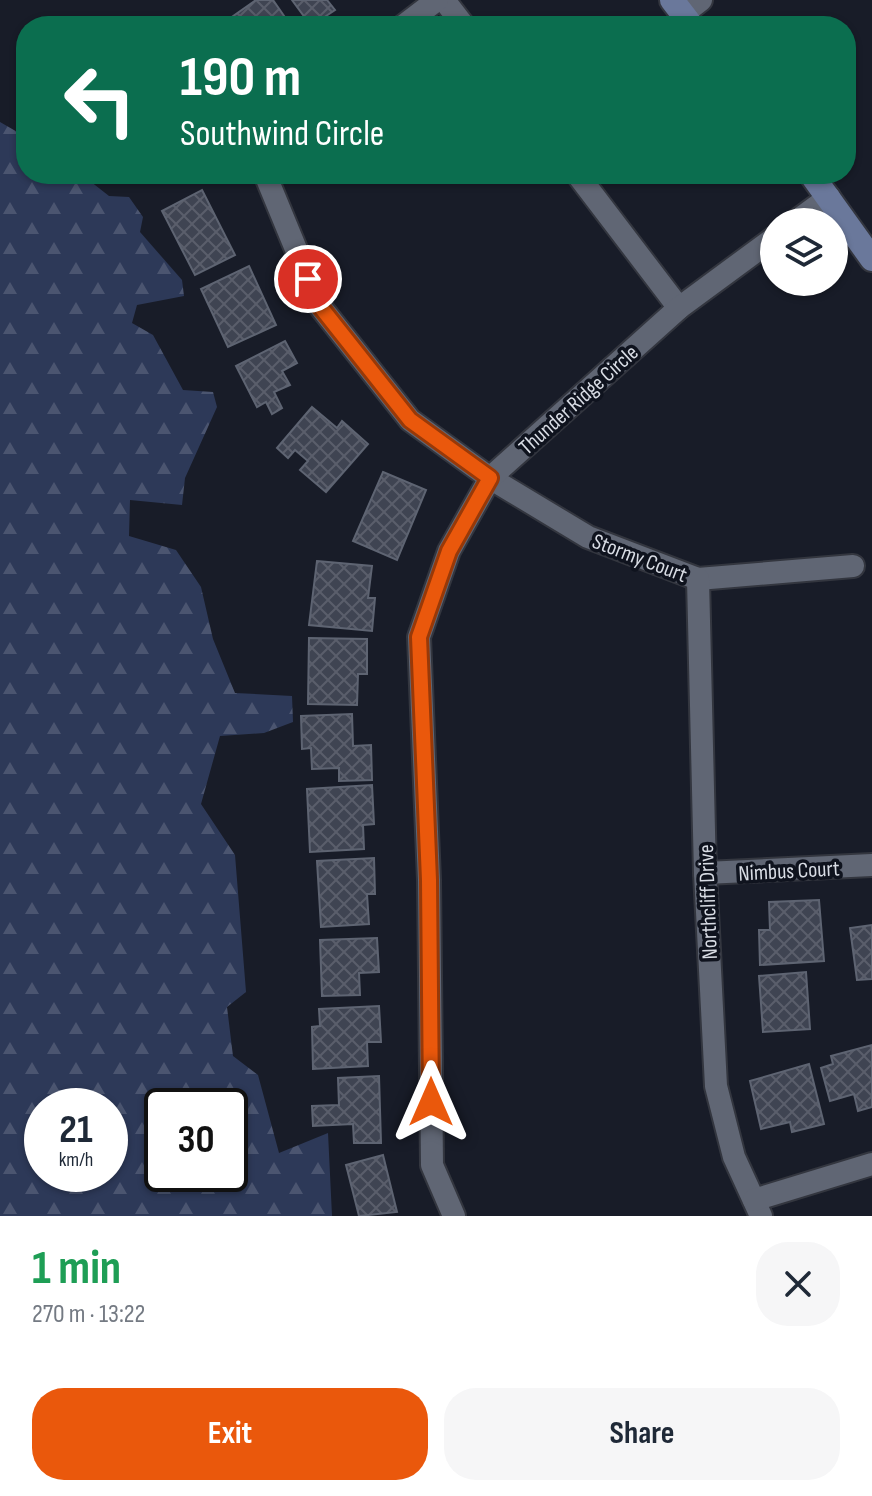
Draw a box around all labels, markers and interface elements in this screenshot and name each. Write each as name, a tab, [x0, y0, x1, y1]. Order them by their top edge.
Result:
text: 190 m	[180, 45, 301, 112]
icon: left	[48, 48, 152, 152]
text: Southwind Circle	[180, 113, 384, 156]
map controls	[760, 208, 848, 296]
button: layers	[760, 208, 848, 296]
pin	[274, 245, 342, 313]
icon: arrive	[286, 257, 330, 301]
street label: Thunder Ridge Circle	[514, 339, 644, 461]
street label: Stormy Court	[588, 528, 691, 589]
street label: Northcliff Drive	[693, 844, 724, 960]
street label: Nimbus Court	[738, 855, 841, 888]
position arrow	[389, 1060, 473, 1144]
speed limit sign: 30	[144, 1088, 248, 1192]
text: 21	[59, 1106, 93, 1154]
text: km/h	[59, 1148, 93, 1172]
text: 1 min	[32, 1240, 121, 1297]
button: close	[756, 1242, 840, 1326]
text: 270 m · 13:22	[32, 1299, 145, 1330]
button: Exit	[32, 1388, 428, 1480]
button: Share	[444, 1388, 840, 1480]

